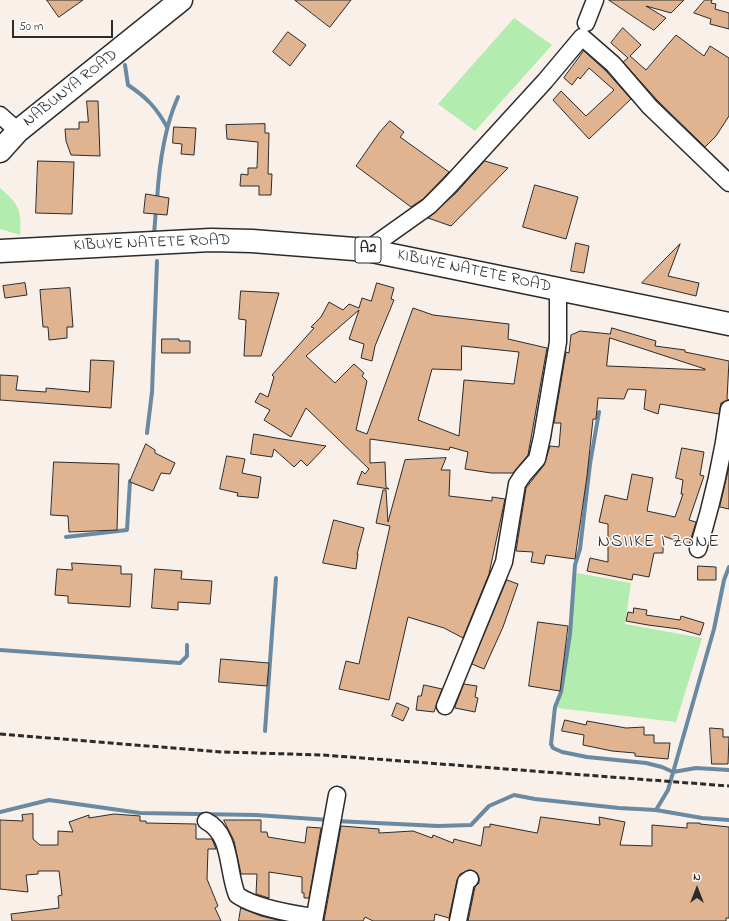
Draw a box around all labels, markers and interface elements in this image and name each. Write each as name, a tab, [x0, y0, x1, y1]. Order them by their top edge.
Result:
scale bar	[14, 12, 115, 38]
text: 50 m	[19, 18, 43, 36]
street label: NABUNYA ROAD	[20, 46, 122, 132]
street label: KIBUYE NATETE ROAD	[73, 232, 231, 256]
road number: A2	[355, 237, 381, 263]
street label: KIBUYE NATETE ROAD	[395, 246, 553, 298]
district label: NSIIKE I ZONE	[598, 532, 720, 554]
north arrow	[677, 869, 717, 909]
text: N	[693, 869, 701, 885]

